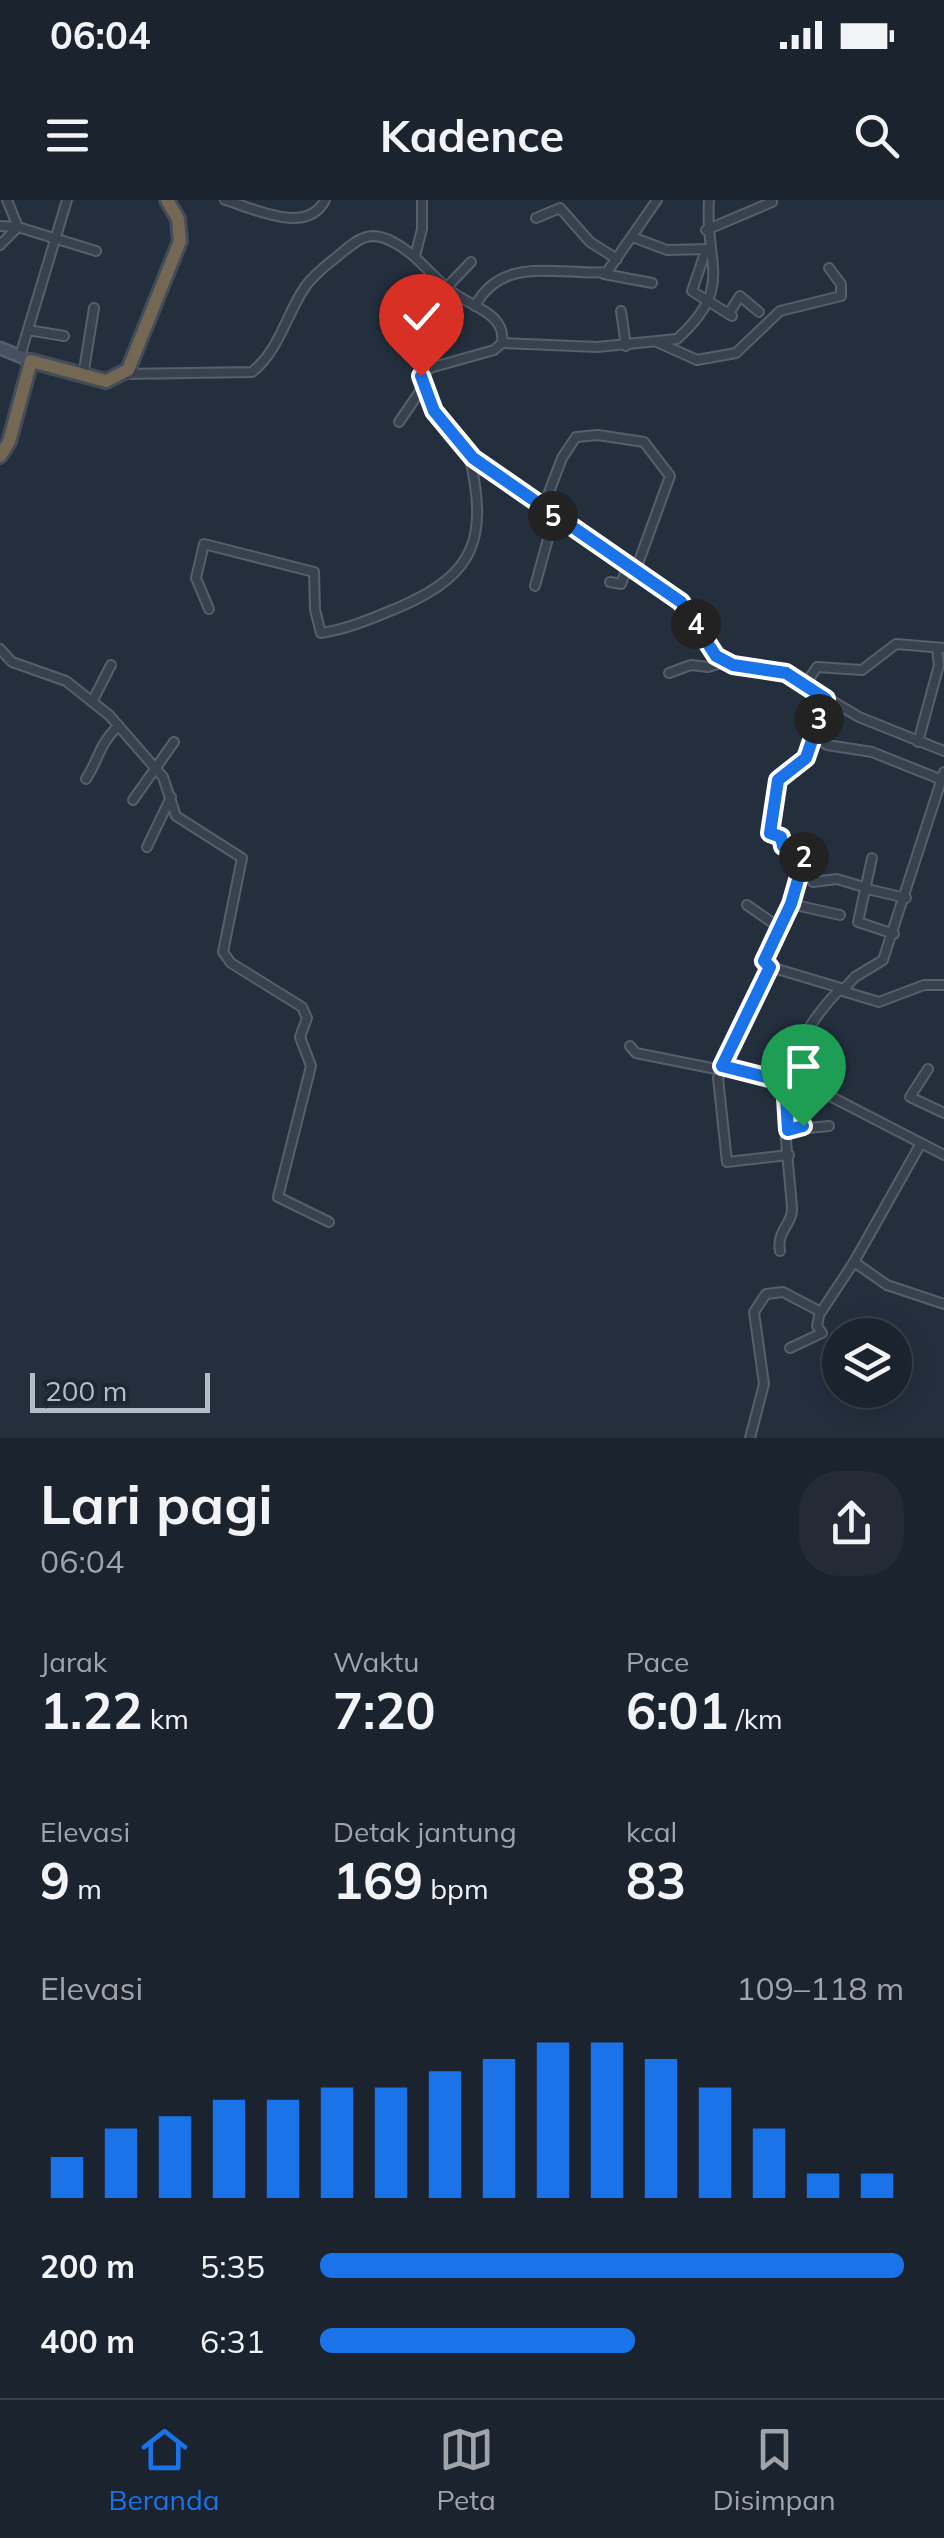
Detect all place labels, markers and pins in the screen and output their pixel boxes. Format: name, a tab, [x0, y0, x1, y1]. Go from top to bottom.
pin	[379, 274, 464, 377]
pin: 5	[528, 491, 578, 541]
pin: 4	[671, 599, 721, 649]
pin: 3	[794, 694, 844, 744]
pin: 2	[779, 832, 829, 882]
pin	[761, 1024, 846, 1127]

